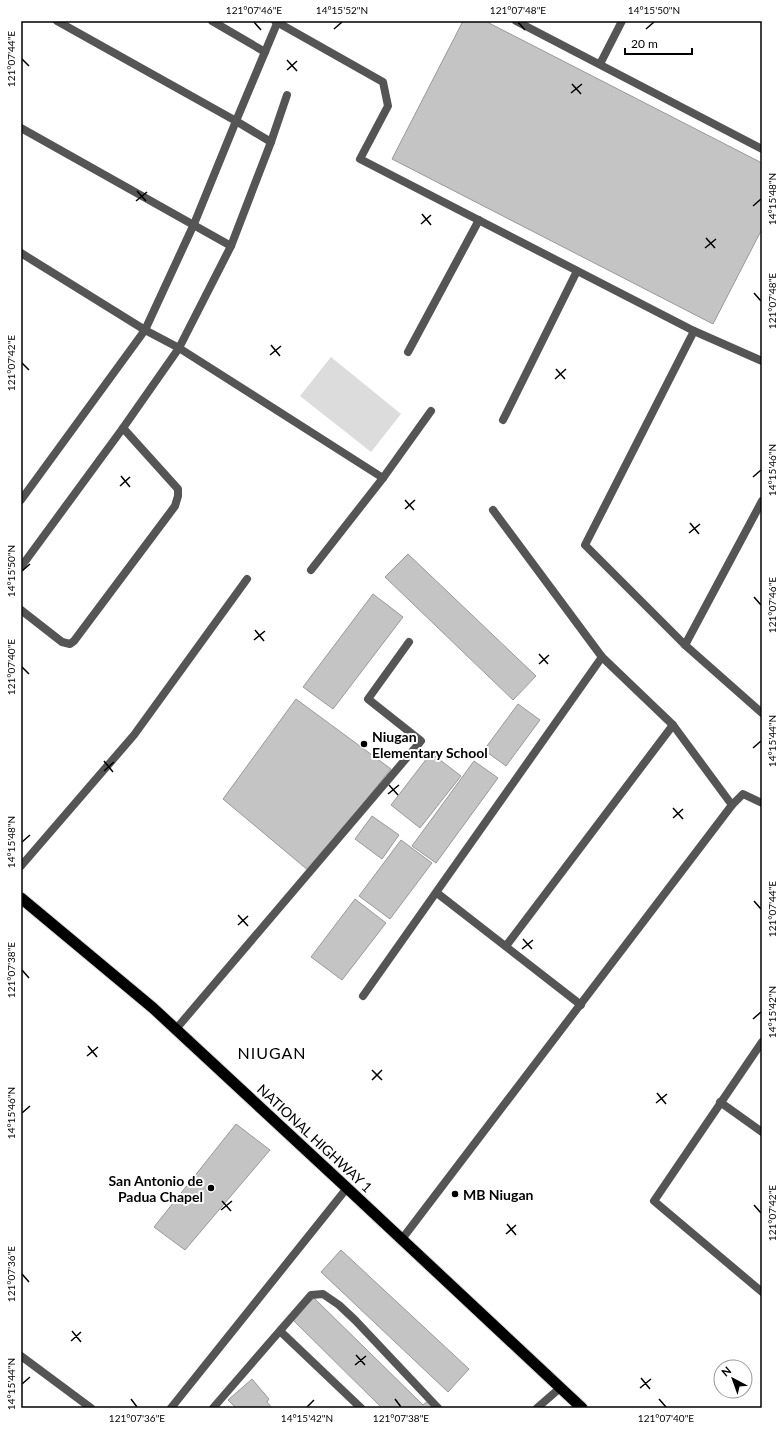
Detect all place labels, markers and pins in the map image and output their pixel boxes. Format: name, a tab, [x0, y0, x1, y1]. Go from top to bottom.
place label: Niugan Elementary School	[372, 728, 488, 761]
marker: Niugan Elementary School	[359, 739, 369, 749]
place label: San Antonio de Padua Chapel	[108, 1172, 204, 1205]
marker: San Antonio de Padua Chapel	[206, 1183, 216, 1193]
place label: MB Niugan	[463, 1186, 533, 1203]
marker: MB Niugan	[450, 1189, 460, 1199]

